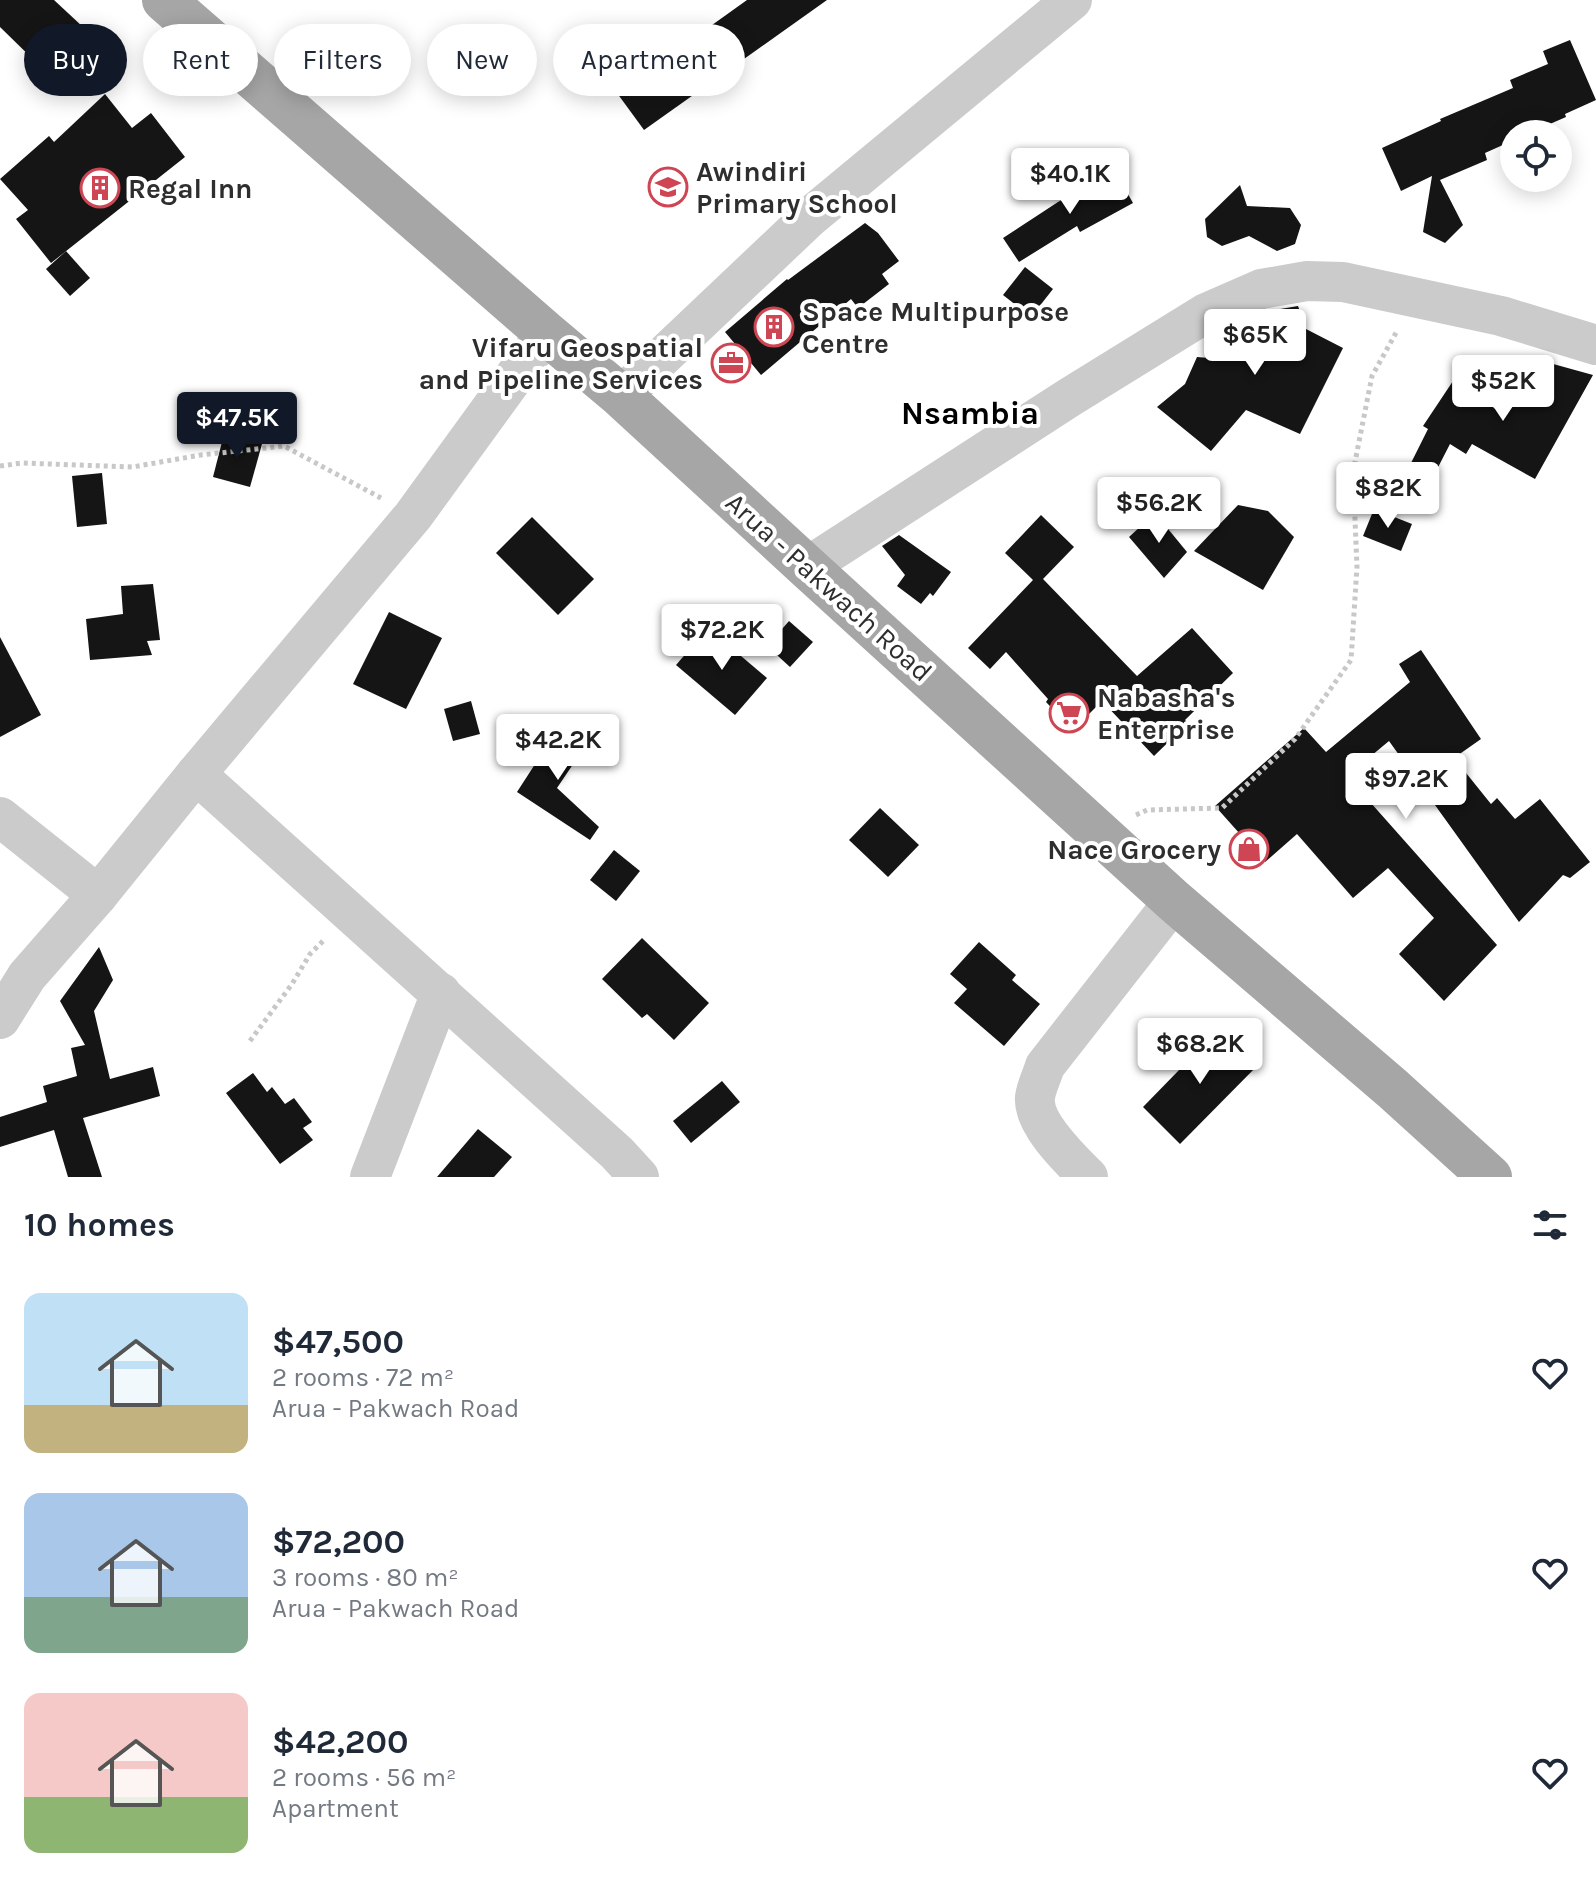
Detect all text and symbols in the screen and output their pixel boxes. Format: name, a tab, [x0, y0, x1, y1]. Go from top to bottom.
chip: Buy	[24, 24, 127, 96]
chip: Rent	[143, 24, 258, 96]
chip: Filters	[274, 24, 411, 96]
chip: New	[427, 24, 537, 96]
chip: Apartment	[553, 24, 745, 96]
map controls	[1500, 120, 1572, 192]
button: locate	[1500, 120, 1572, 192]
pin: $40.1K	[1005, 148, 1135, 216]
place label: Awindiri Primary School	[696, 155, 898, 220]
text: $40.1K	[1029, 158, 1111, 189]
school or university icon: Awindiri Primary School	[647, 166, 689, 208]
building icon: Regal Inn	[79, 167, 121, 209]
place label: Regal Inn	[128, 172, 253, 205]
place label: Space Multipurpose Centre	[802, 295, 1069, 360]
building icon: Space Multipurpose Centre	[753, 306, 795, 348]
pin: $65K	[1208, 309, 1302, 377]
text: $65K	[1222, 319, 1288, 350]
place label: Vifaru Geospatial and Pipeline Services	[419, 331, 703, 396]
office icon: Vifaru Geospatial and Pipeline Services	[710, 342, 752, 384]
pin: $52K	[1456, 355, 1550, 423]
text: $52K	[1470, 365, 1536, 396]
pin: $47.5K	[172, 392, 302, 460]
district label: Nsambia	[901, 395, 1039, 432]
text: $47.5K	[195, 402, 279, 433]
pin: $82K	[1341, 462, 1435, 530]
text: $82K	[1354, 472, 1422, 503]
pin: $56.2K	[1094, 477, 1224, 545]
street label: Arua - Pakwach Road	[719, 486, 939, 688]
text: $56.2K	[1115, 487, 1203, 518]
pin: $72.2K	[657, 604, 787, 672]
text: $72.2K	[680, 614, 764, 645]
place label: Nabasha's Enterprise	[1097, 681, 1235, 746]
supermarket icon: Nabasha's Enterprise	[1048, 692, 1090, 734]
pin: $42.2K	[493, 714, 623, 782]
text: $42.2K	[514, 724, 602, 755]
pin: $97.2K	[1341, 753, 1471, 821]
text: $97.2K	[1363, 763, 1449, 794]
shop icon: Nace Grocery	[1228, 828, 1270, 870]
place label: Nace Grocery	[1047, 833, 1221, 866]
pin: $68.2K	[1135, 1018, 1265, 1086]
text: $68.2K	[1156, 1028, 1244, 1059]
icon: filters	[1528, 1203, 1572, 1247]
text: 10 homes	[24, 1205, 175, 1245]
text: $47,500	[272, 1322, 404, 1362]
icon: home	[88, 1325, 184, 1421]
icon: heart	[1528, 1351, 1572, 1395]
text: 2 rooms · 72 m²	[272, 1362, 454, 1393]
text: Arua - Pakwach Road	[272, 1393, 519, 1424]
text: $72,200	[272, 1522, 405, 1562]
icon: home	[88, 1525, 184, 1621]
icon: heart	[1528, 1551, 1572, 1595]
text: 3 rooms · 80 m²	[272, 1562, 459, 1593]
text: Arua - Pakwach Road	[272, 1593, 519, 1624]
text: $42,200	[272, 1722, 408, 1762]
icon: home	[88, 1725, 184, 1821]
icon: heart	[1528, 1751, 1572, 1795]
text: 2 rooms · 56 m²	[272, 1762, 457, 1793]
text: Apartment	[272, 1793, 399, 1824]

